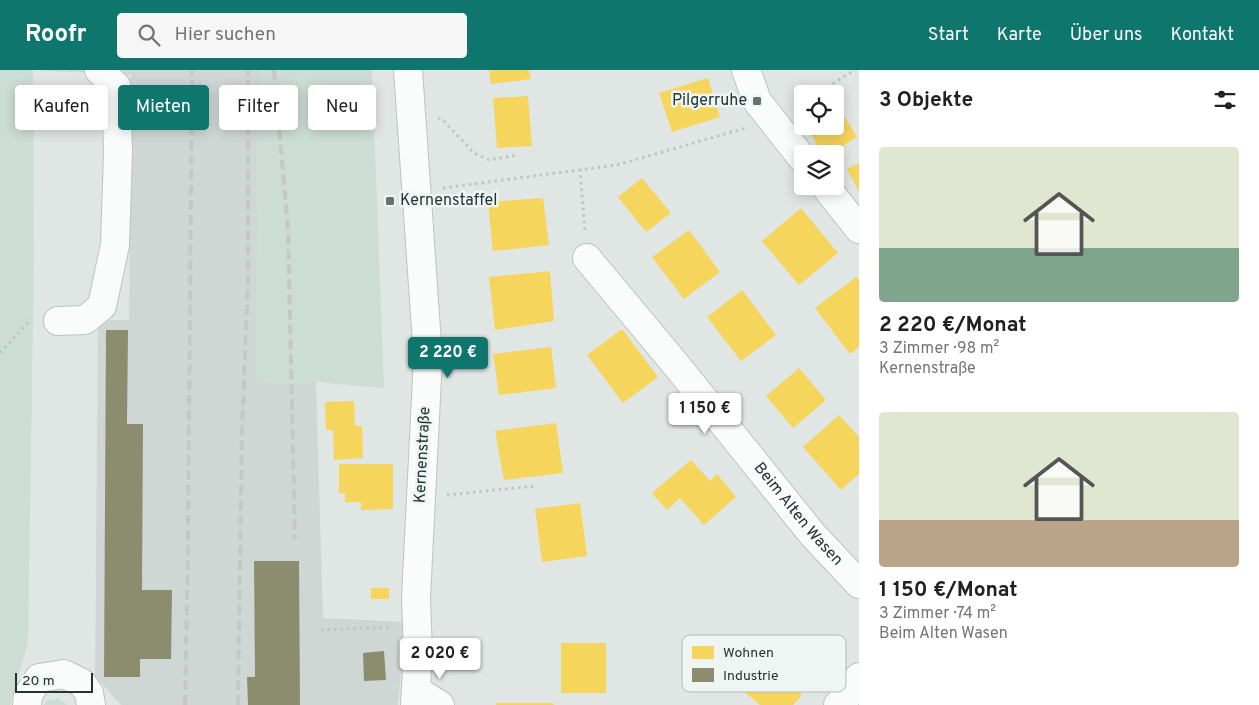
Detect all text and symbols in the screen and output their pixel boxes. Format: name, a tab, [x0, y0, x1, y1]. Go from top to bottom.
search box	[117, 13, 467, 58]
text: Roofr	[25, 20, 87, 50]
icon: search	[135, 21, 163, 49]
text: Hier suchen	[175, 23, 276, 47]
text: Start	[928, 24, 969, 47]
text: Karte	[997, 24, 1042, 47]
text: Über uns	[1070, 24, 1142, 47]
text: Kontakt	[1170, 24, 1234, 47]
chip: Kaufen	[15, 85, 108, 130]
chip: Mieten	[118, 85, 209, 130]
chip: Filter	[219, 85, 298, 130]
chip: Neu	[308, 85, 376, 130]
map controls	[794, 85, 844, 195]
button: locate	[794, 85, 844, 135]
icon: filters	[1211, 86, 1239, 114]
text: 3 Objekte	[879, 87, 973, 114]
place label: Pilgerruhe	[672, 91, 747, 111]
marker: Pilgerruhe	[751, 95, 763, 107]
button: layers	[794, 145, 844, 195]
icon: home	[1014, 179, 1104, 269]
place label: Kernenstaffel	[400, 191, 497, 211]
marker: Kernenstaffel	[384, 195, 396, 207]
text: 2 220 €/Monat	[879, 312, 1026, 339]
pin: 2 220 €	[402, 336, 494, 379]
text: 3 Zimmer · 98 m²	[879, 339, 999, 359]
text: 2 220 €	[419, 343, 477, 363]
text: Kernenstraße	[879, 359, 976, 379]
pin: 1 150 €	[659, 392, 751, 435]
text: 1 150 €	[679, 399, 731, 419]
street label: Kernenstraße	[410, 406, 436, 504]
icon: home	[1014, 444, 1104, 534]
street label: Beim Alten Wasen	[749, 459, 847, 570]
text: 1 150 €/Monat	[879, 577, 1017, 604]
text: 3 Zimmer · 74 m²	[879, 604, 996, 624]
text: Beim Alten Wasen	[879, 624, 1008, 644]
legend	[682, 635, 846, 692]
pin: 2 020 €	[394, 638, 486, 680]
text: 2 020 €	[411, 644, 469, 664]
text: Wohnen	[723, 645, 774, 662]
text: Industrie	[723, 668, 778, 685]
scale bar	[15, 670, 92, 693]
text: 20 m	[22, 673, 55, 690]

